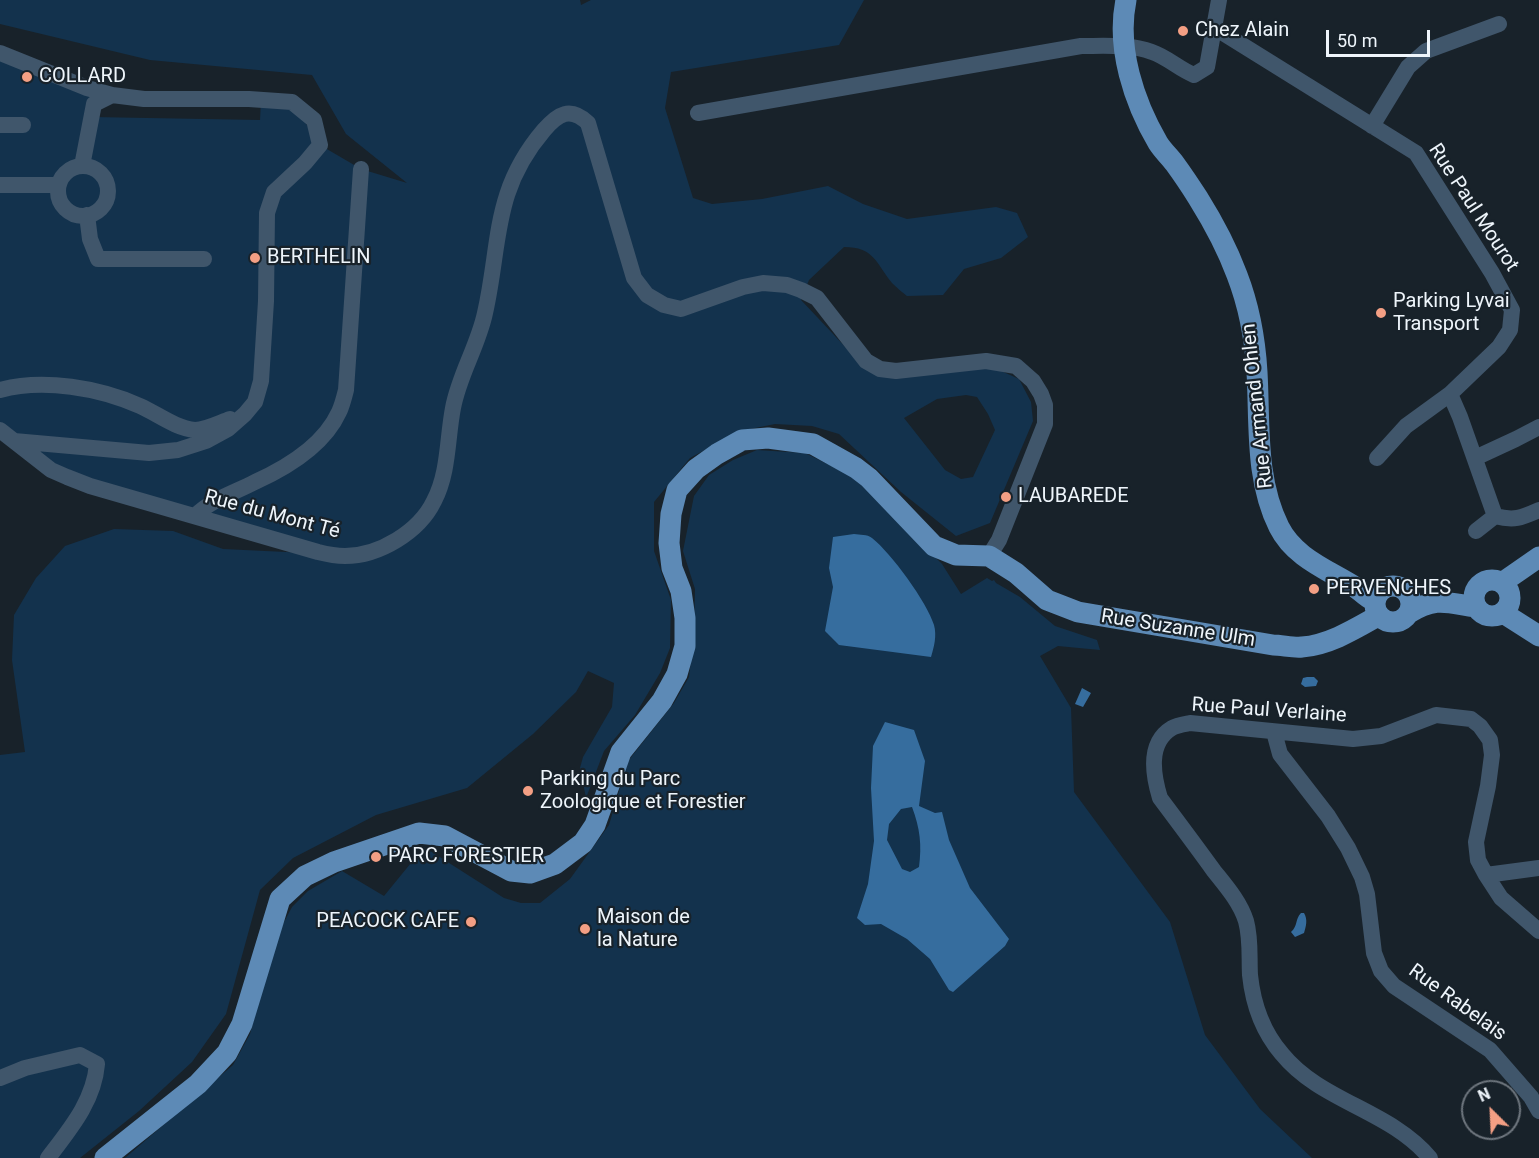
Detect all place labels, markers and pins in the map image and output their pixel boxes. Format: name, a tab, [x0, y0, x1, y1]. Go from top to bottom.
place label: Chez Alain	[1195, 19, 1289, 43]
marker: Chez Alain	[1176, 24, 1190, 38]
place label: COLLARD	[39, 65, 126, 89]
marker: COLLARD	[20, 70, 34, 84]
place label: BERTHELIN	[267, 246, 370, 270]
marker: BERTHELIN	[248, 251, 262, 265]
place label: Parking Lyvai Transport	[1393, 290, 1510, 337]
marker: Parking Lyvai Transport	[1374, 306, 1388, 320]
place label: LAUBAREDE	[1018, 485, 1128, 509]
marker: LAUBAREDE	[999, 490, 1013, 504]
place label: PERVENCHES	[1326, 577, 1451, 601]
marker: PERVENCHES	[1307, 582, 1321, 596]
place label: Parking du Parc Zoologique et Forestier	[540, 768, 746, 815]
marker: Parking du Parc Zoologique et Forestier	[521, 784, 535, 798]
place label: PARC FORESTIER	[388, 845, 544, 869]
marker: PARC FORESTIER	[369, 850, 383, 864]
place label: Maison de la Nature	[597, 906, 690, 953]
place label: PEACOCK CAFE	[316, 910, 459, 934]
marker: PEACOCK CAFE	[464, 915, 478, 929]
marker: Maison de la Nature	[578, 922, 592, 936]

